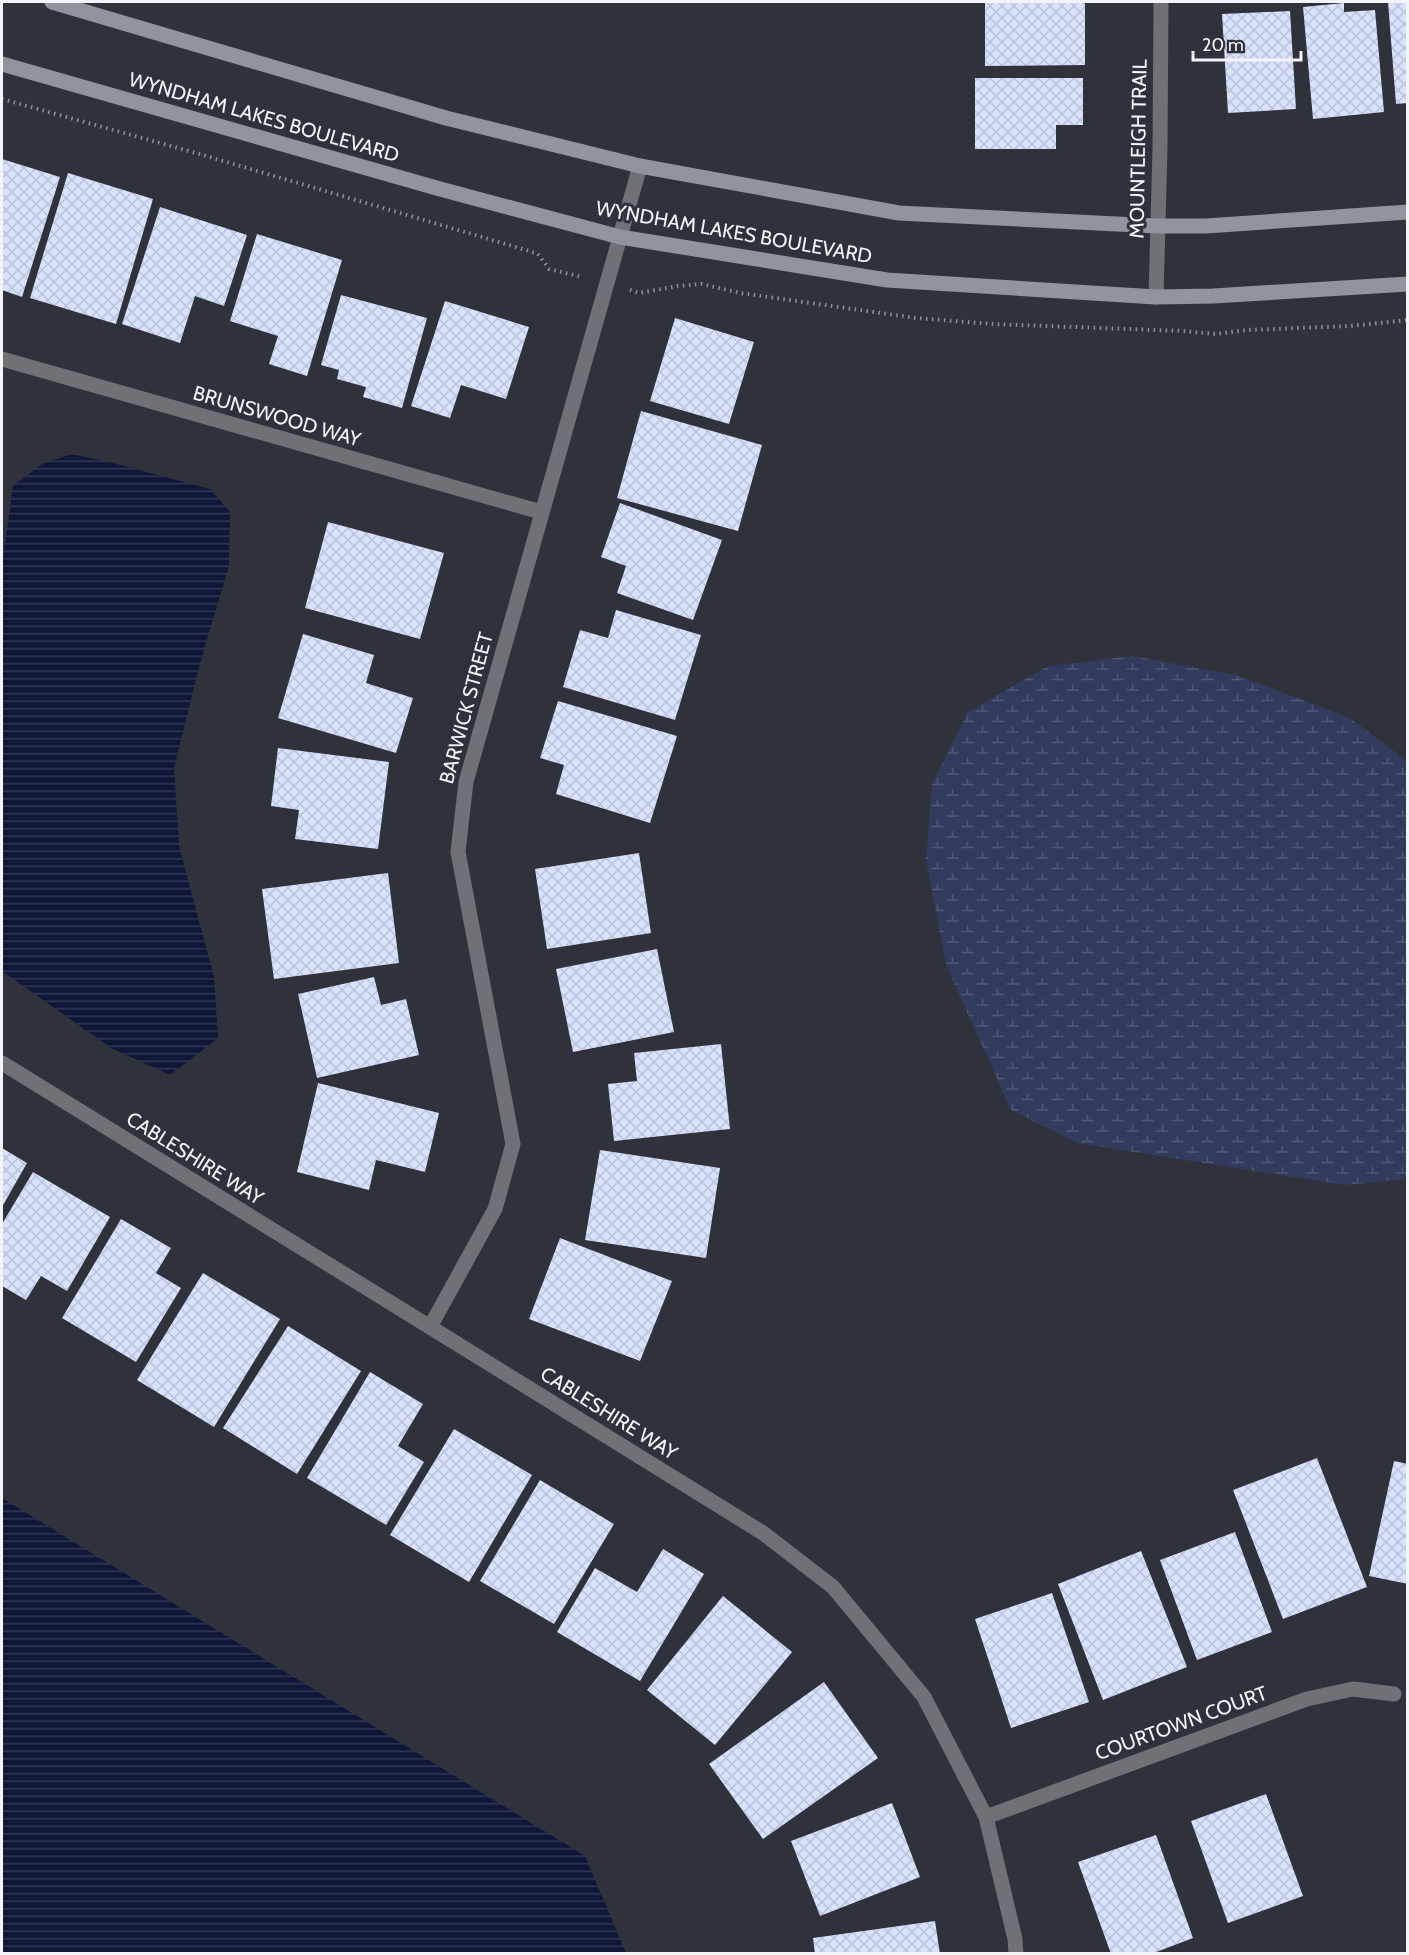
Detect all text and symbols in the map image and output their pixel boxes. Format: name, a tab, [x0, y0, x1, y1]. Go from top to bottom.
scale bar	[1193, 24, 1301, 62]
text: 20 m	[1202, 34, 1244, 56]
street label: MOUNTLEIGH TRAIL	[1124, 59, 1152, 239]
street label: WYNDHAM LAKES BOULEVARD	[126, 67, 402, 167]
street label: WYNDHAM LAKES BOULEVARD	[594, 196, 874, 268]
street label: BRUNSWOOD WAY	[190, 381, 364, 452]
street label: BARWICK STREET	[434, 629, 498, 786]
street label: CABLESHIRE WAY	[122, 1106, 268, 1210]
street label: CABLESHIRE WAY	[536, 1361, 682, 1465]
street label: COURTOWN COURT	[1092, 1681, 1270, 1765]

